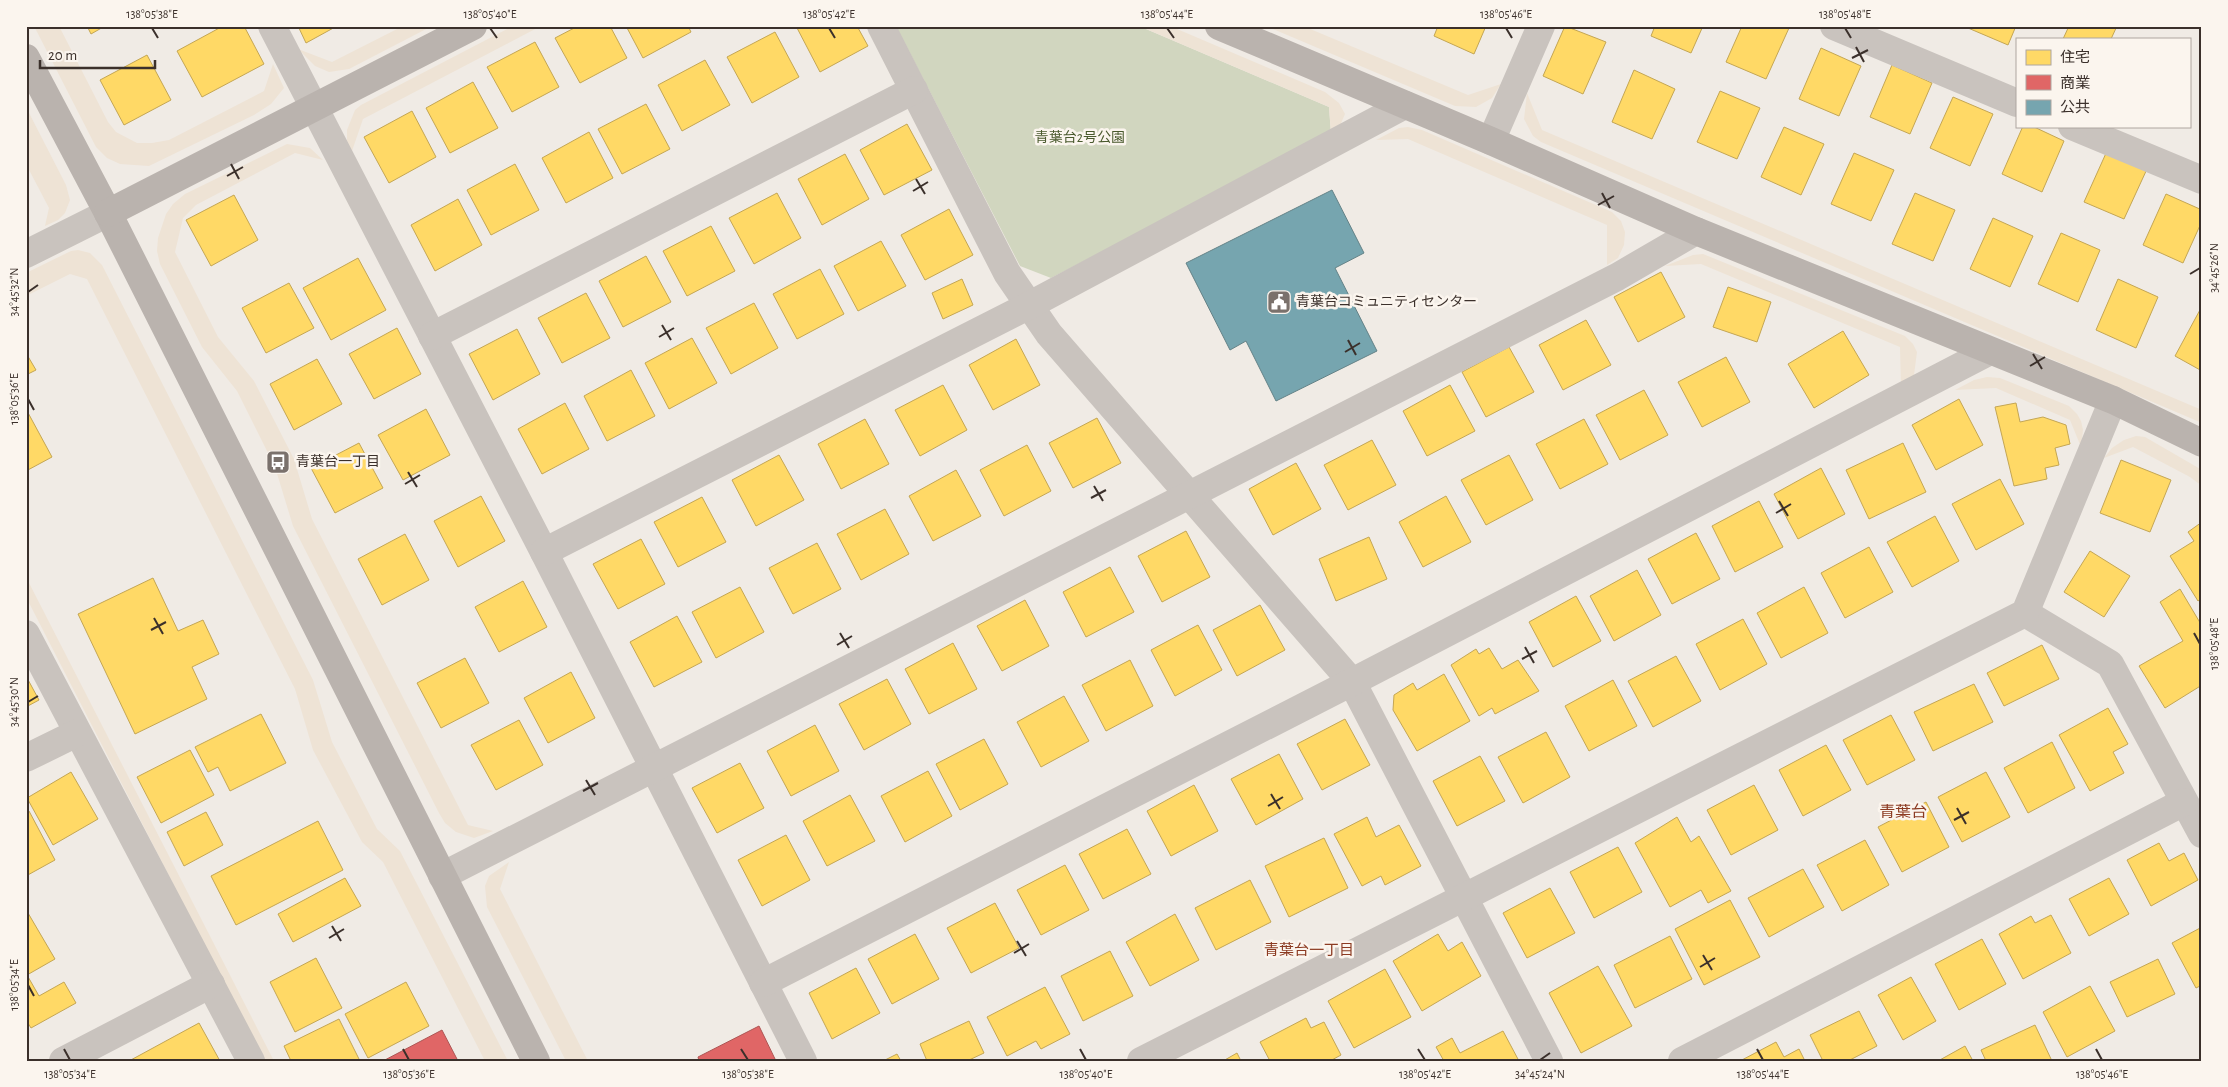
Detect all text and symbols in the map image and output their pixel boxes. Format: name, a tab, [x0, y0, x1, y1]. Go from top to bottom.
text: 138°05'38"E	[126, 8, 178, 20]
text: 138°05'40"E	[464, 8, 517, 20]
text: 138°05'42"E	[803, 8, 855, 20]
text: 138°05'44"E	[1141, 8, 1193, 20]
text: 138°05'46"E	[1480, 8, 1532, 20]
text: 138°05'48"E	[1819, 8, 1871, 20]
scale bar	[40, 38, 155, 70]
legend	[2016, 38, 2190, 128]
text: 20 m	[48, 48, 77, 63]
text: 住宅	[2060, 49, 2090, 65]
text: 商業	[2060, 75, 2090, 91]
text: 公共	[2060, 99, 2090, 115]
park label: 青葉台2号公園	[1035, 129, 1125, 145]
text: 34°45'26"N	[2208, 243, 2220, 293]
text: 34°45'32"N	[8, 268, 20, 316]
public building icon: 青葉台コミュニティセンター	[1266, 289, 1292, 315]
place label: 青葉台コミュニティセンター	[1296, 293, 1477, 309]
text: 138°05'36"E	[8, 373, 20, 425]
bus stop icon: 青葉台一丁目	[265, 449, 291, 475]
place label: 青葉台一丁目	[296, 453, 380, 469]
text: 138°05'48"E	[2208, 618, 2220, 670]
text: 34°45'30"N	[8, 677, 20, 727]
district label: 青葉台	[1879, 803, 1927, 820]
district label: 青葉台一丁目	[1264, 942, 1354, 958]
text: 138°05'34"E	[8, 959, 20, 1011]
text: 138°05'34"E	[44, 1068, 96, 1080]
text: 138°05'36"E	[383, 1068, 435, 1080]
text: 138°05'38"E	[722, 1068, 774, 1080]
text: 138°05'40"E	[1060, 1068, 1113, 1080]
text: 138°05'42"E	[1399, 1068, 1451, 1080]
text: 34°45'24"N	[1515, 1068, 1565, 1080]
text: 138°05'44"E	[1737, 1068, 1789, 1080]
text: 138°05'46"E	[2076, 1068, 2128, 1080]

